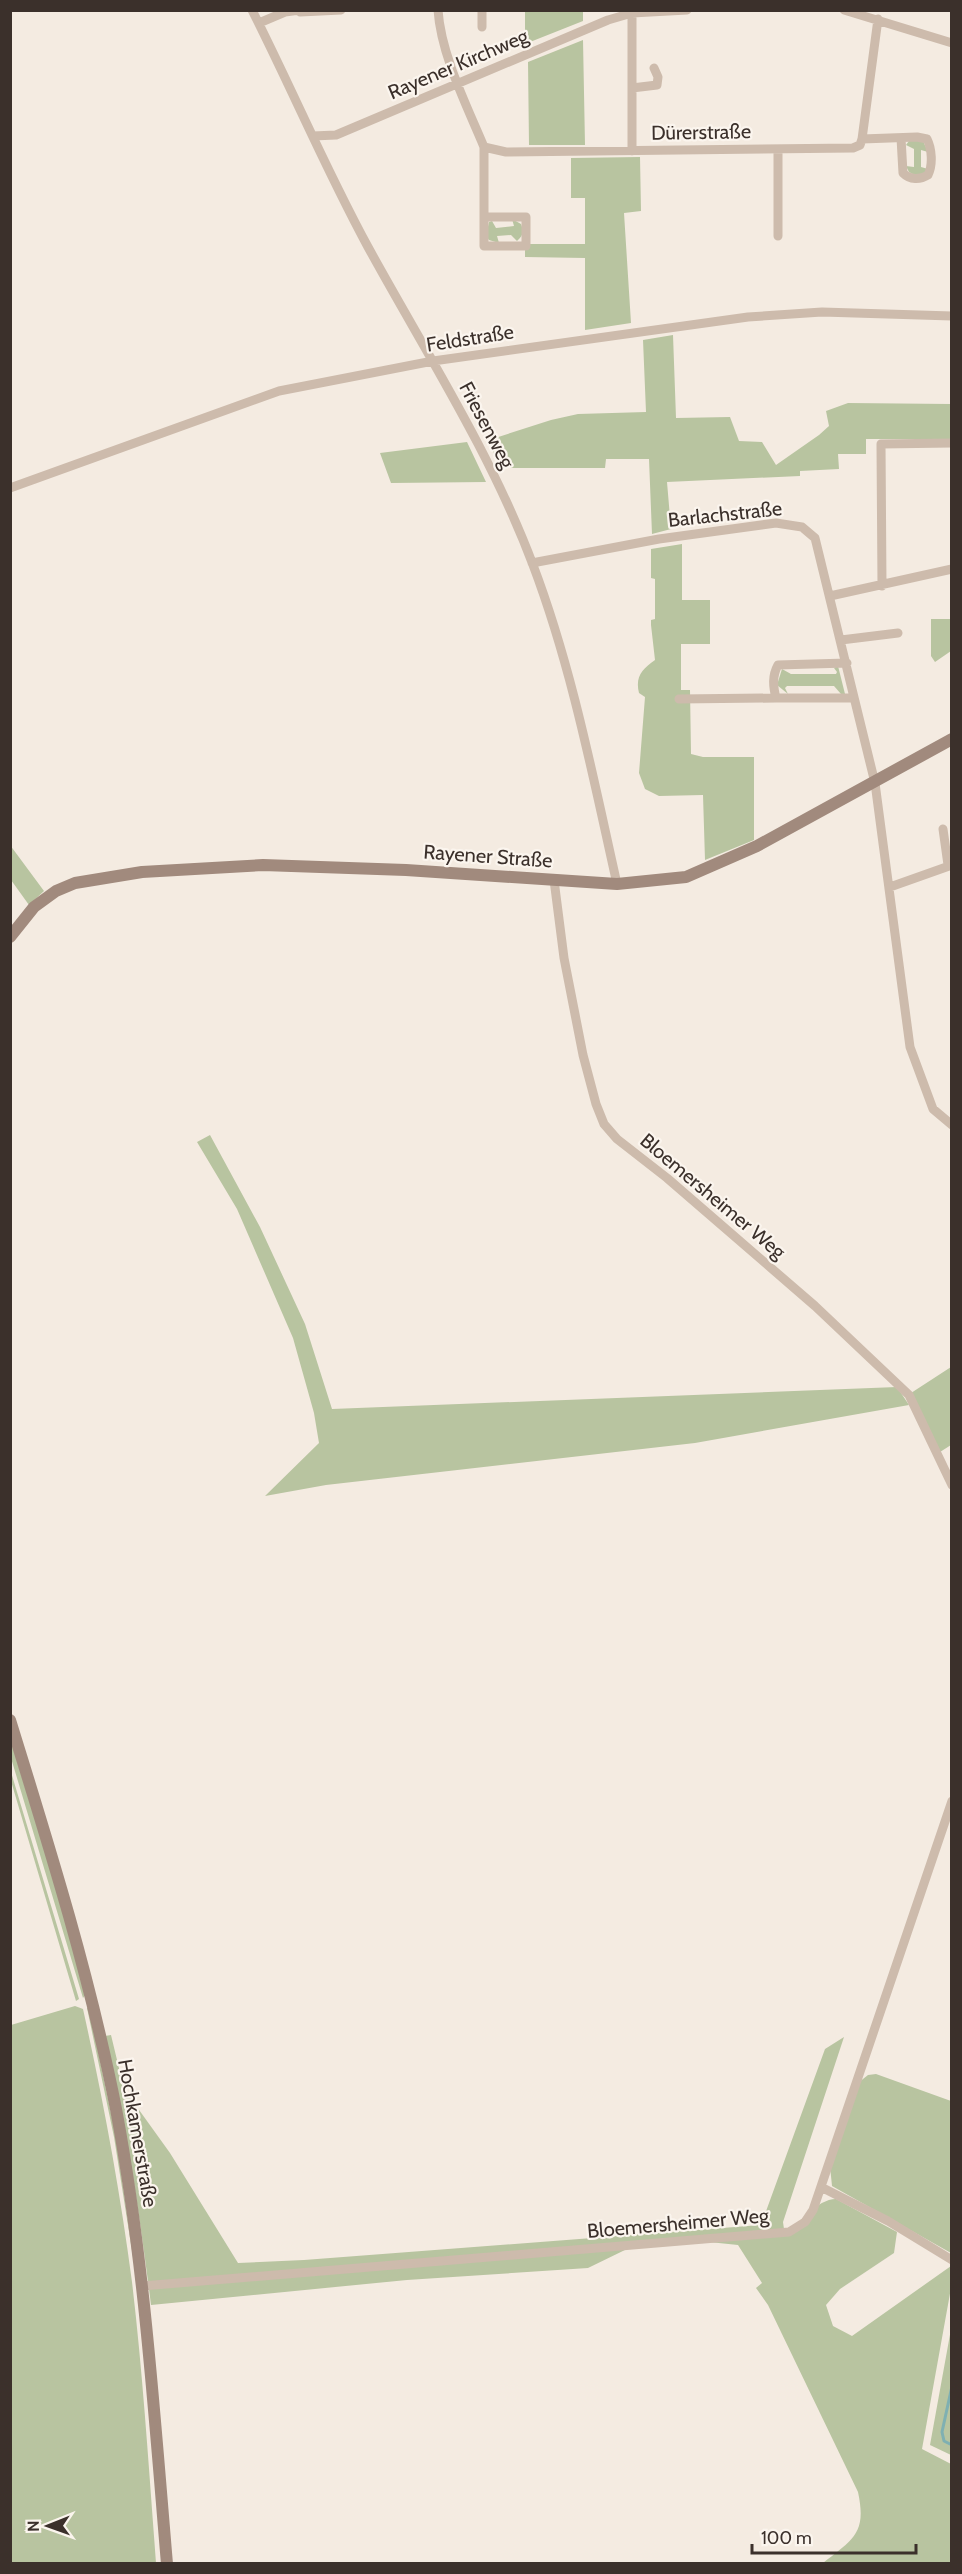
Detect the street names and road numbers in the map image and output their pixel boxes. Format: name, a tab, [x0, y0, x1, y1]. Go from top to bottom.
street label: Rayener Kirchweg	[384, 23, 533, 104]
street label: Dürerstraße	[651, 119, 751, 145]
street label: Feldstraße	[425, 319, 515, 357]
street label: Friesenweg	[454, 378, 520, 473]
street label: Barlachstraße	[667, 496, 783, 532]
street label: Rayener Straße	[423, 840, 553, 872]
street label: Bloemersheimer Weg	[635, 1128, 791, 1264]
street label: Hochkamerstraße	[113, 2057, 163, 2209]
street label: Bloemersheimer Weg	[586, 2203, 771, 2243]

